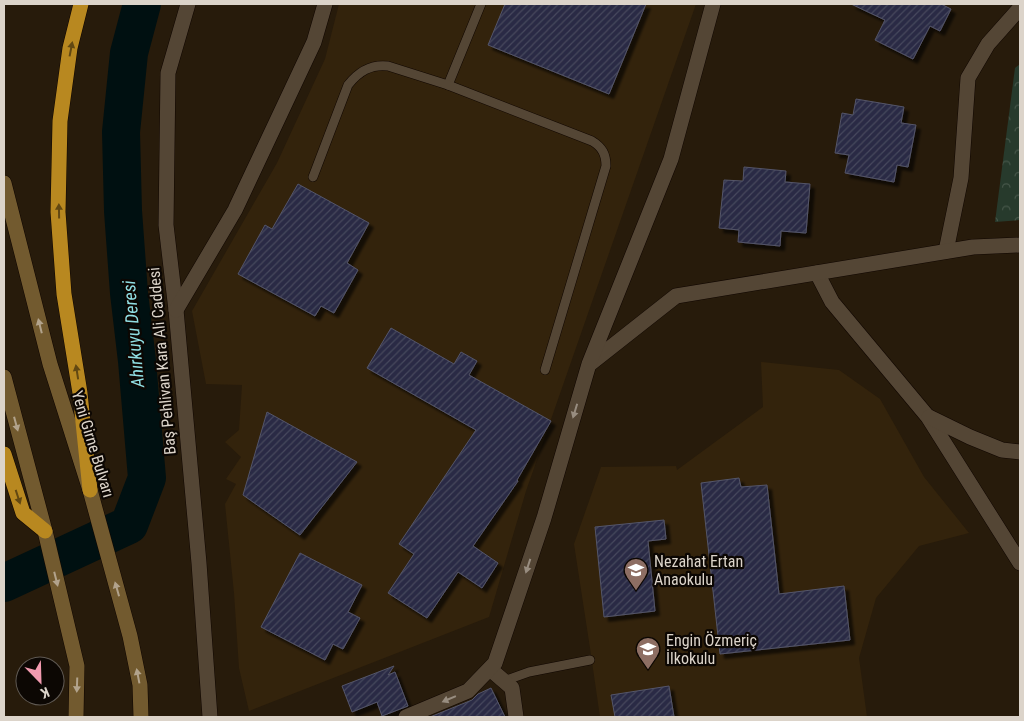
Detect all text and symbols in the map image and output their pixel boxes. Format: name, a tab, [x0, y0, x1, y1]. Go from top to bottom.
one-way arrow	[67, 40, 75, 56]
one-way arrow	[55, 202, 63, 218]
street label: Baş Pehlivan Kara Ali Caddesi	[144, 266, 180, 456]
water label: Ahırkuyu Deresi	[118, 279, 148, 389]
one-way arrow	[36, 319, 44, 334]
one-way arrow	[72, 364, 80, 380]
street label: Yeni Girne Bulvarı	[68, 388, 118, 500]
one-way arrow	[571, 403, 579, 418]
one-way arrow	[12, 417, 20, 432]
one-way arrow	[14, 490, 22, 505]
place label: Nezahat Ertan Anaokulu	[654, 552, 743, 589]
school or university icon: Nezahat Ertan Anaokulu	[623, 557, 649, 591]
one-way arrow	[523, 559, 531, 574]
one-way arrow	[52, 571, 60, 586]
one-way arrow	[113, 582, 121, 597]
place label: Engin Özmeriç İlkokulu	[666, 631, 757, 668]
school or university icon: Engin Özmeriç İlkokulu	[635, 636, 661, 670]
north arrow	[15, 656, 65, 706]
one-way arrow	[134, 669, 142, 684]
one-way arrow	[73, 677, 81, 693]
text: K	[38, 684, 52, 702]
one-way arrow	[442, 696, 456, 704]

